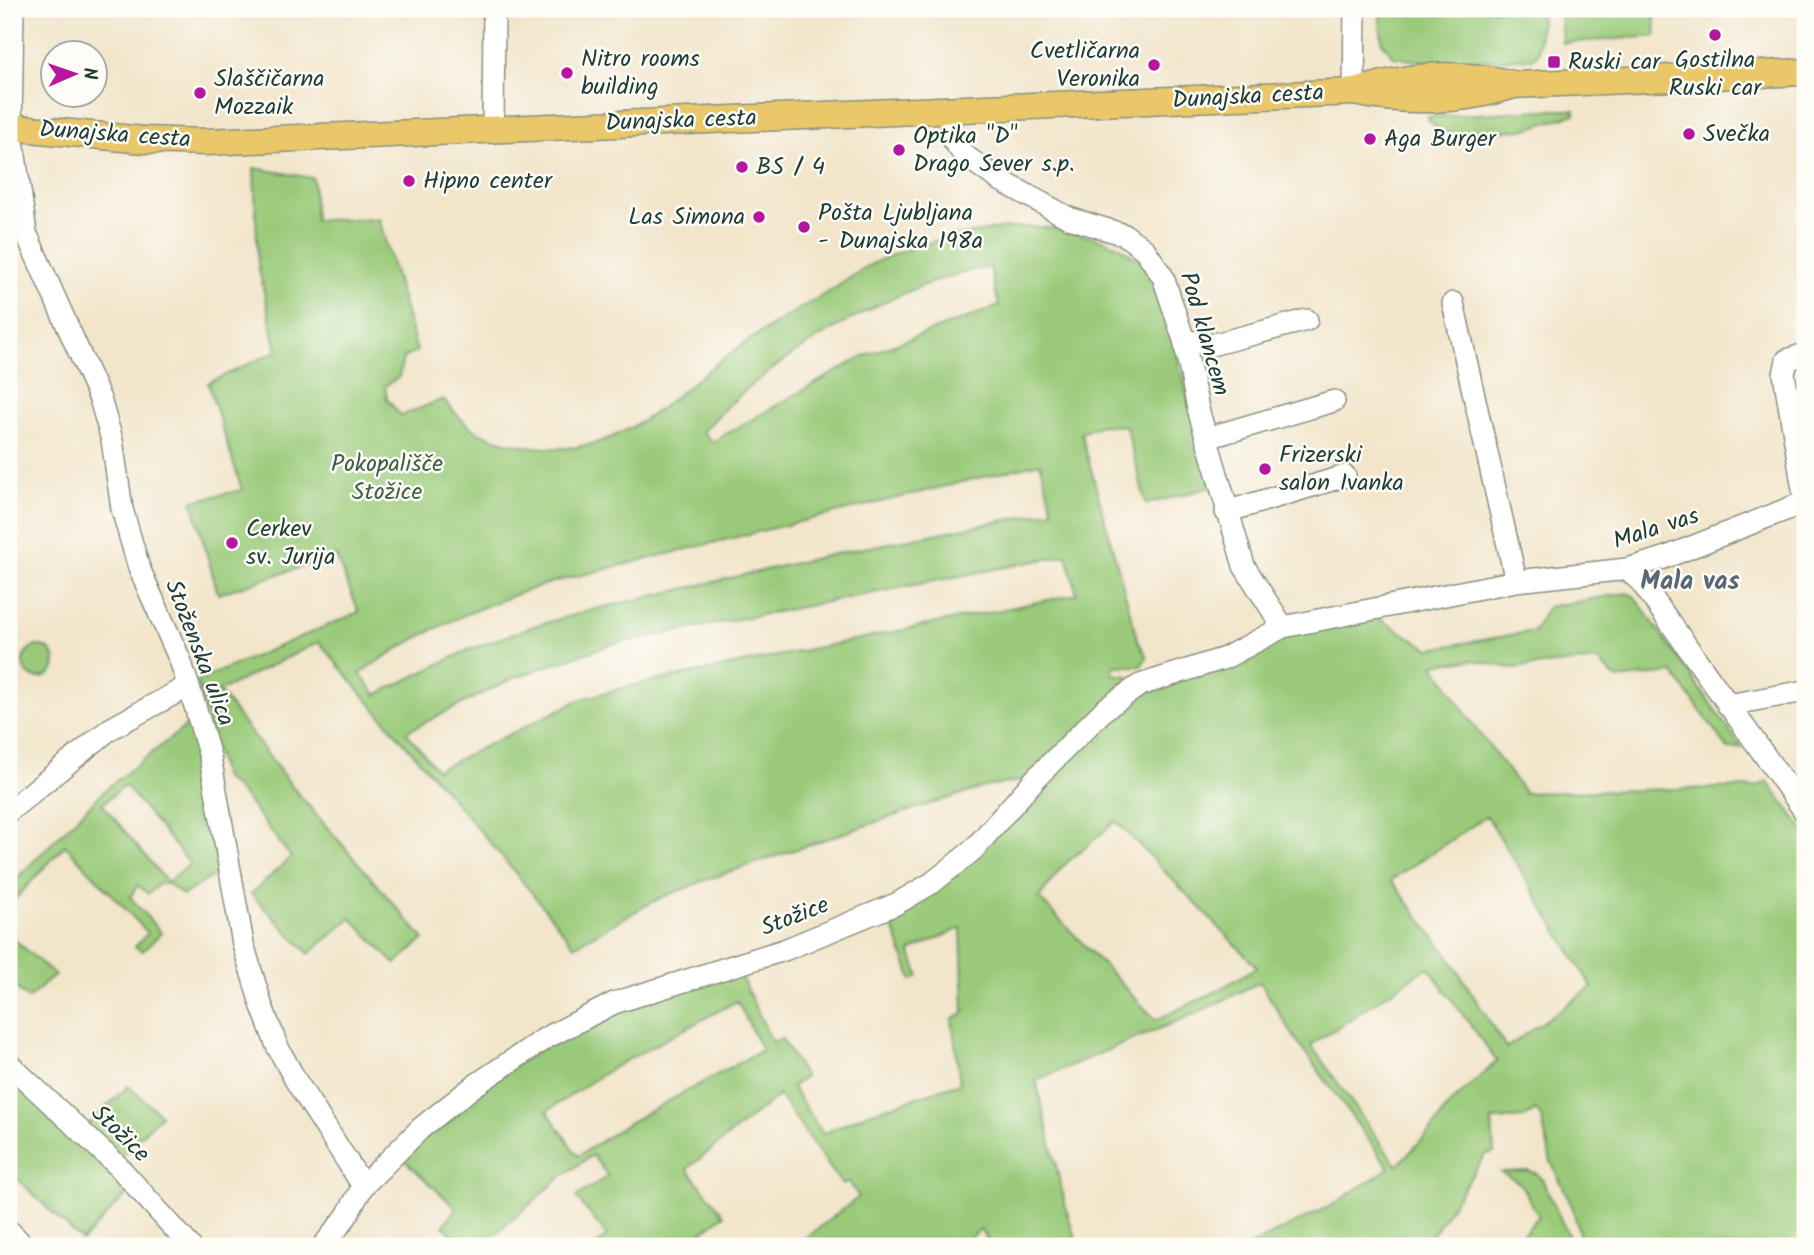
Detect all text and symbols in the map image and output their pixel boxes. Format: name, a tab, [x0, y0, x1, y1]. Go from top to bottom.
marker: Gostilna Ruski car	[1707, 27, 1723, 43]
place label: Cvetličarna Veronika	[1030, 32, 1140, 99]
north arrow	[38, 38, 108, 108]
place label: Nitro rooms building	[581, 40, 700, 107]
place label: Gostilna Ruski car	[1669, 41, 1763, 108]
place label: Ruski car	[1568, 43, 1662, 82]
marker: Ruski car	[1546, 54, 1562, 70]
marker: Cvetličarna Veronika	[1146, 57, 1162, 73]
place label: Slaščičarna Mozzaik	[214, 60, 325, 127]
marker: Nitro rooms building	[559, 65, 575, 81]
text: N	[74, 67, 104, 80]
street label: Dunajska cesta	[1171, 74, 1325, 120]
marker: Slaščičarna Mozzaik	[192, 85, 208, 101]
street label: Dunajska cesta	[604, 99, 758, 143]
street label: Dunajska cesta	[38, 110, 192, 160]
place label: Svečka	[1703, 115, 1770, 154]
place label: Optika "D" Drago Sever s.p.	[913, 117, 1075, 184]
place label: Aga Burger	[1384, 120, 1498, 159]
marker: Svečka	[1681, 126, 1697, 142]
marker: Aga Burger	[1362, 131, 1378, 147]
marker: Optika "D" Drago Sever s.p.	[891, 142, 907, 158]
place label: BS / 4	[756, 148, 825, 187]
marker: BS / 4	[734, 159, 750, 175]
place label: Hipno center	[423, 162, 554, 201]
marker: Hipno center	[401, 173, 417, 189]
place label: Pošta Ljubljana - Dunajska 198a	[818, 194, 983, 261]
place label: Las Simona	[628, 198, 745, 237]
marker: Las Simona	[751, 209, 767, 225]
marker: Pošta Ljubljana - Dunajska 198a	[796, 219, 812, 235]
street label: Pod klancem	[1168, 267, 1240, 401]
place label: Frizerski salon Ivanka	[1279, 436, 1404, 503]
park label: Pokopališče Stožice	[331, 445, 443, 512]
marker: Frizerski salon Ivanka	[1257, 461, 1273, 477]
street label: Mala vas	[1608, 497, 1704, 561]
place label: Cerkev sv. Jurija	[246, 510, 335, 577]
marker: Cerkev sv. Jurija	[224, 535, 240, 551]
district label: Mala vas	[1640, 561, 1740, 603]
street label: Stoženska ulica	[153, 574, 245, 732]
street label: Stožice	[755, 886, 835, 948]
street label: Stožice	[81, 1095, 159, 1173]

